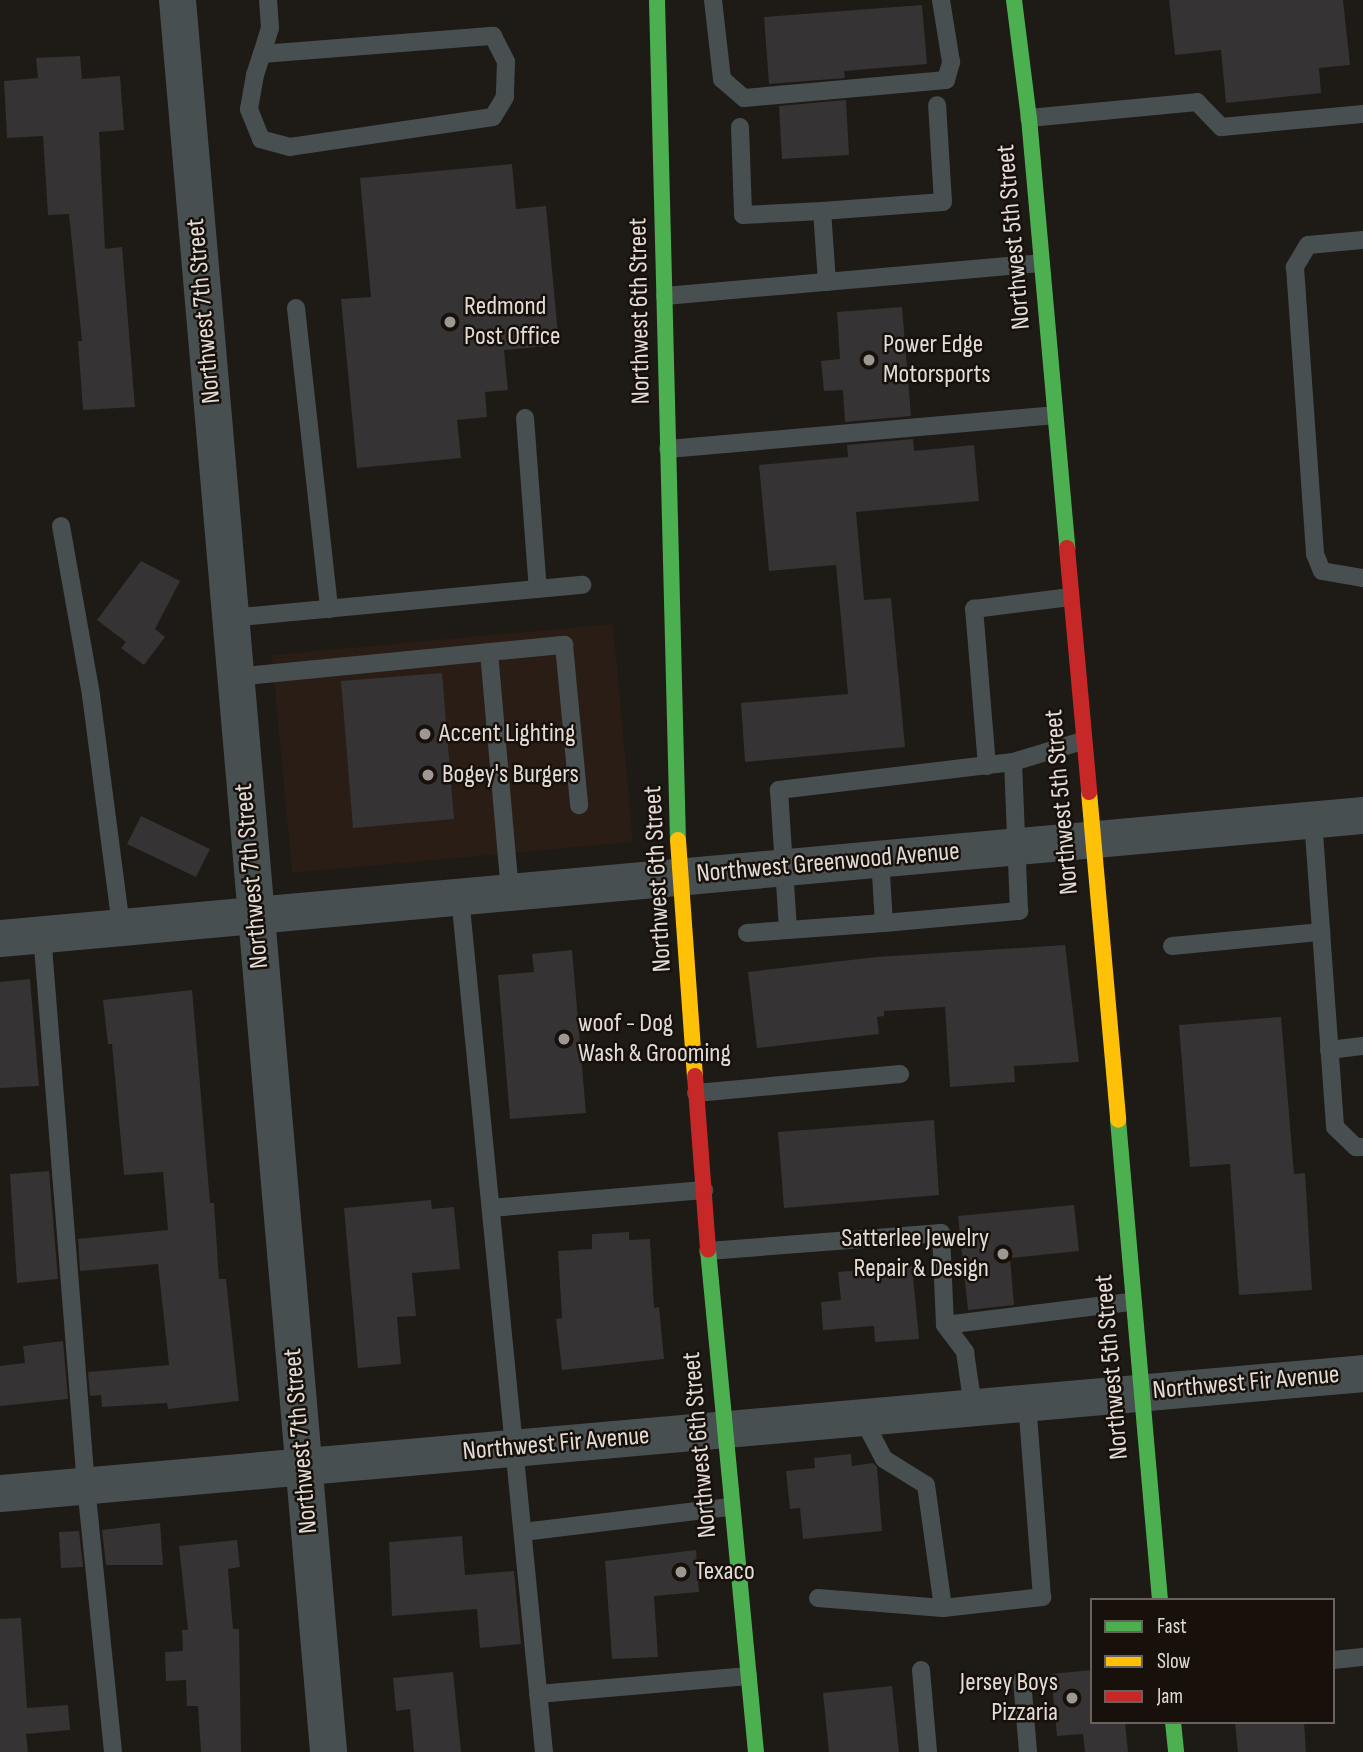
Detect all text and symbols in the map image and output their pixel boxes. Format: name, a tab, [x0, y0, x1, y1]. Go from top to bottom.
street label: Northwest 5th Street	[990, 143, 1038, 331]
street label: Northwest 7th Street	[180, 217, 228, 405]
street label: Northwest 6th Street	[623, 217, 657, 405]
place label: Redmond Post Office	[464, 291, 560, 352]
marker: Redmond Post Office	[442, 314, 458, 330]
place label: Power Edge Motorsports	[883, 329, 991, 390]
marker: Power Edge Motorsports	[861, 352, 877, 368]
street label: Northwest 5th Street	[1038, 708, 1086, 896]
place label: Accent Lighting	[439, 718, 575, 750]
marker: Accent Lighting	[417, 726, 433, 742]
place label: Bogey's Burgers	[442, 759, 579, 791]
marker: Bogey's Burgers	[420, 767, 436, 783]
street label: Northwest 7th Street	[228, 782, 276, 970]
street label: Northwest 6th Street	[638, 785, 678, 973]
street label: Northwest Greenwood Avenue	[695, 836, 961, 890]
place label: woof - Dog Wash & Grooming	[578, 1008, 731, 1070]
marker: woof - Dog Wash & Grooming	[556, 1031, 572, 1047]
place label: Satterlee Jewelry Repair & Design	[841, 1223, 989, 1284]
marker: Satterlee Jewelry Repair & Design	[995, 1246, 1011, 1262]
street label: Northwest 5th Street	[1088, 1273, 1136, 1461]
street label: Northwest 7th Street	[277, 1347, 325, 1535]
street label: Northwest 6th Street	[676, 1351, 724, 1539]
street label: Northwest Fir Avenue	[1151, 1359, 1341, 1407]
street label: Northwest Fir Avenue	[461, 1420, 651, 1468]
place label: Texaco	[695, 1556, 755, 1588]
marker: Texaco	[673, 1564, 689, 1580]
legend	[1090, 1598, 1335, 1724]
text: Fast	[1157, 1614, 1187, 1639]
text: Slow	[1157, 1649, 1190, 1674]
place label: Jersey Boys Pizzaria	[960, 1667, 1058, 1728]
text: Jam	[1157, 1684, 1183, 1709]
marker: Jersey Boys Pizzaria	[1064, 1690, 1080, 1706]

